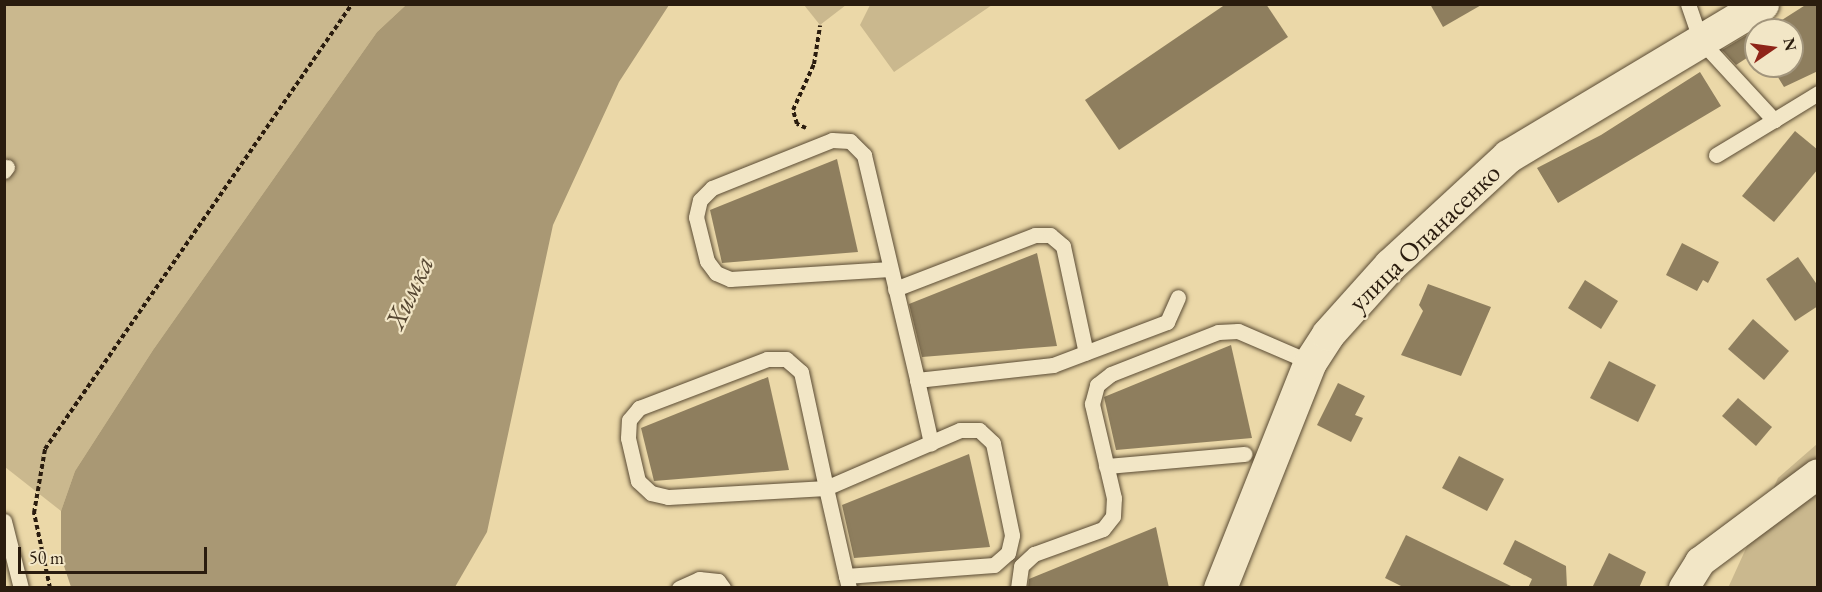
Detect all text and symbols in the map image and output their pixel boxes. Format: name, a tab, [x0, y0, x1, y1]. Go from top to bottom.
north arrow	[1744, 18, 1804, 78]
text: N	[1778, 36, 1802, 53]
street label: улица Опанасенко	[1341, 156, 1507, 318]
water label: Химка	[378, 250, 440, 334]
scale bar	[21, 535, 210, 573]
text: 50 m	[29, 546, 64, 569]

